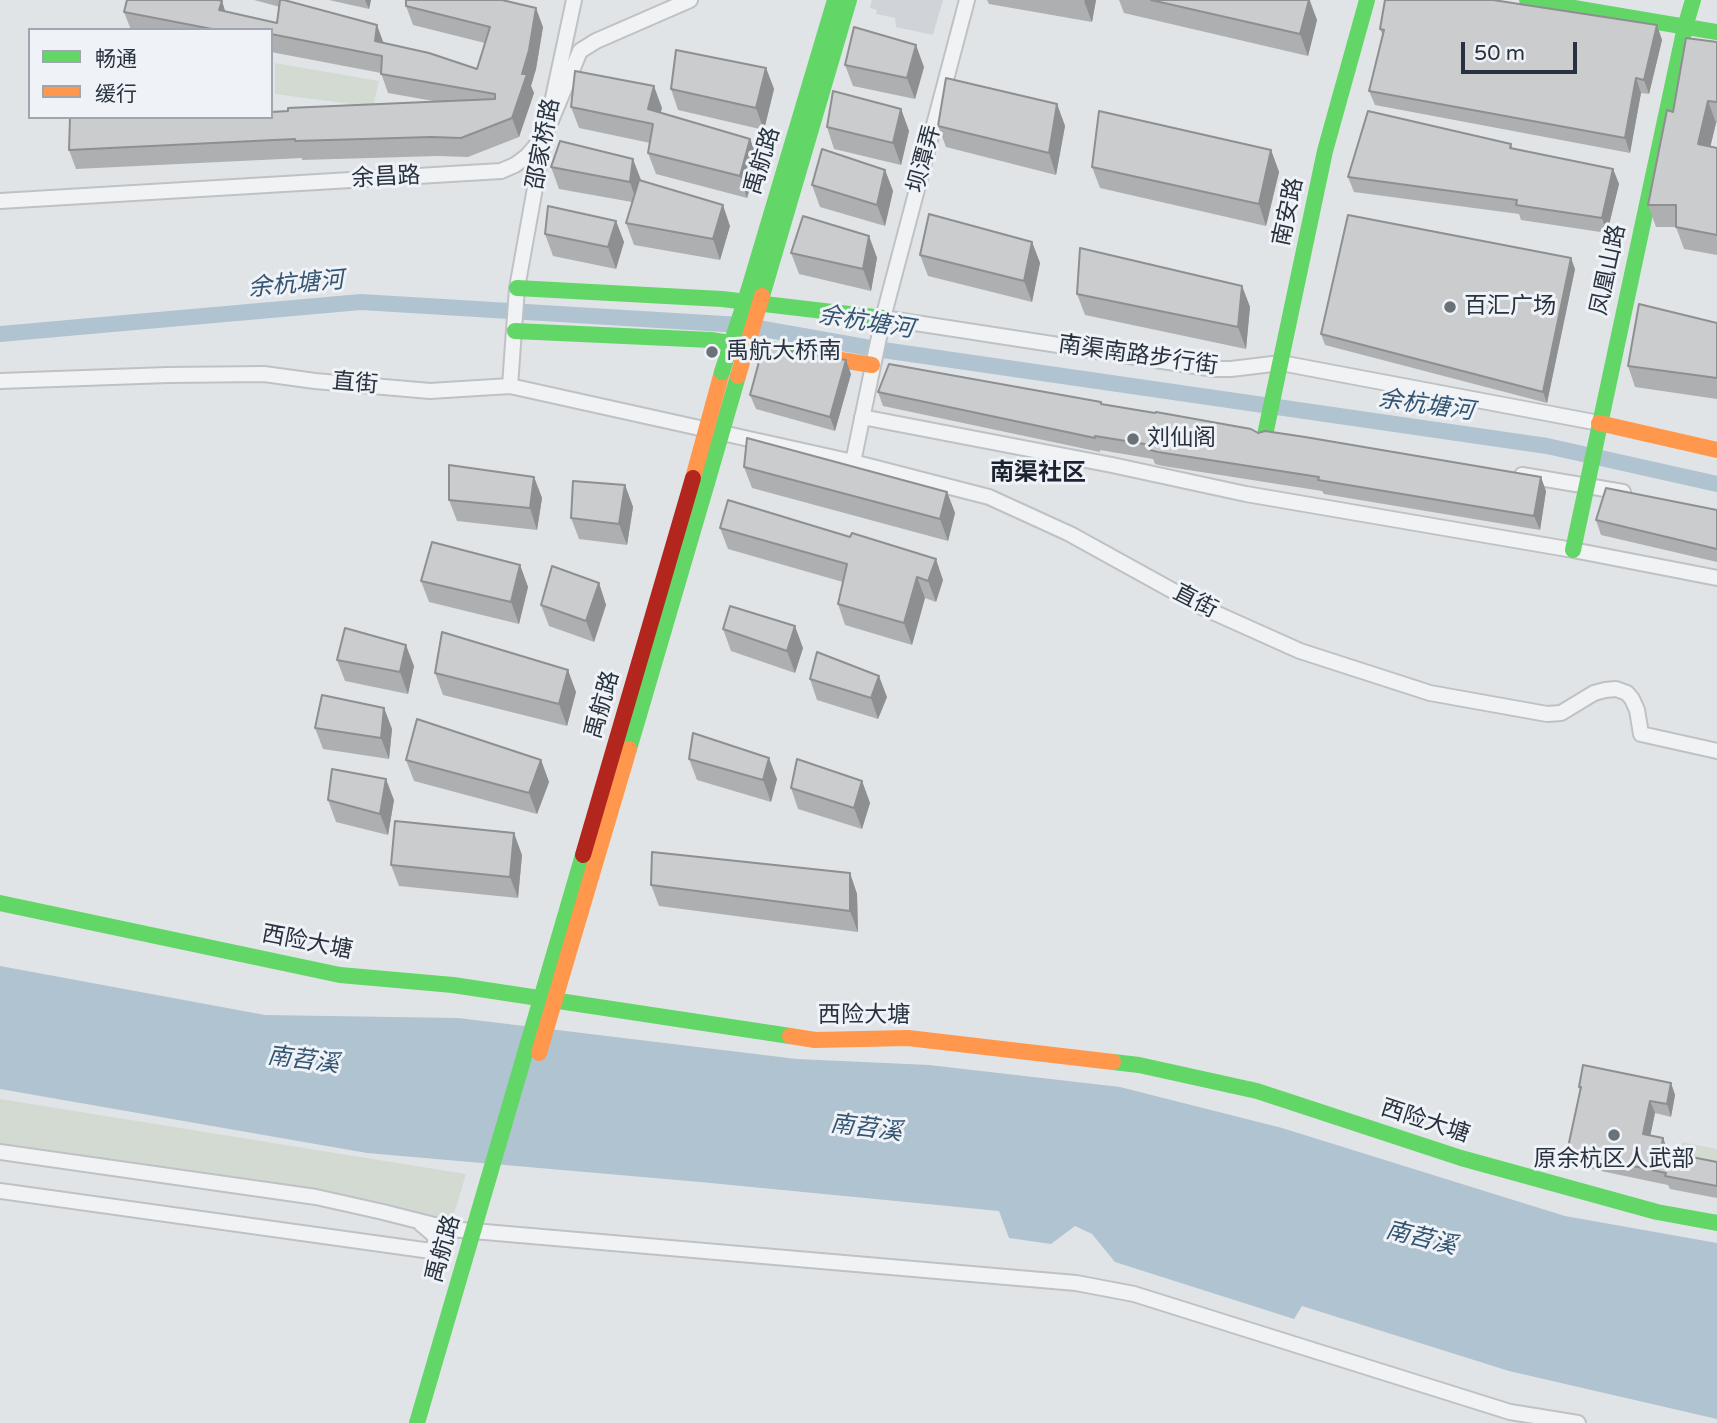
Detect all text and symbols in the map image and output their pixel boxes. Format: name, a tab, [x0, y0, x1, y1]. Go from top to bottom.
legend	[28, 28, 273, 119]
scale bar	[1465, 28, 1580, 72]
text: 50 m	[1474, 41, 1525, 66]
text: 畅通	[95, 47, 137, 72]
text: 缓行	[95, 82, 137, 107]
street label: 邵家桥路	[522, 96, 566, 192]
street label: 坝潭弄	[903, 122, 947, 196]
street label: 禹航路	[740, 124, 786, 198]
street label: 余昌路	[351, 162, 421, 194]
street label: 南安路	[1268, 175, 1310, 249]
street label: 凤凰山路	[1586, 222, 1632, 318]
water label: 余杭塘河	[247, 266, 345, 304]
place label: 百汇广场	[1464, 293, 1556, 321]
marker: 百汇广场	[1442, 299, 1458, 315]
water label: 余杭塘河	[816, 301, 916, 345]
street label: 南渠南路步行街	[1056, 331, 1220, 381]
place label: 禹航大桥南	[726, 338, 841, 366]
marker: 禹航大桥南	[704, 344, 720, 360]
street label: 直街	[331, 368, 379, 400]
water label: 余杭塘河	[1376, 385, 1476, 427]
place label: 刘仙阁	[1147, 425, 1216, 453]
marker: 刘仙阁	[1125, 431, 1141, 447]
district label: 南渠社区	[990, 460, 1086, 488]
street label: 直街	[1168, 579, 1222, 625]
street label: 禹航路	[580, 668, 626, 742]
street label: 西险大塘	[259, 921, 355, 965]
street label: 西险大塘	[818, 1002, 910, 1030]
water label: 南苕溪	[266, 1042, 340, 1080]
street label: 西险大塘	[1377, 1095, 1473, 1149]
water label: 南苕溪	[829, 1110, 903, 1148]
marker: 原余杭区人武部	[1606, 1127, 1622, 1143]
place label: 原余杭区人武部	[1534, 1146, 1694, 1174]
street label: 禹航路	[421, 1212, 467, 1286]
water label: 南苕溪	[1383, 1216, 1459, 1262]

